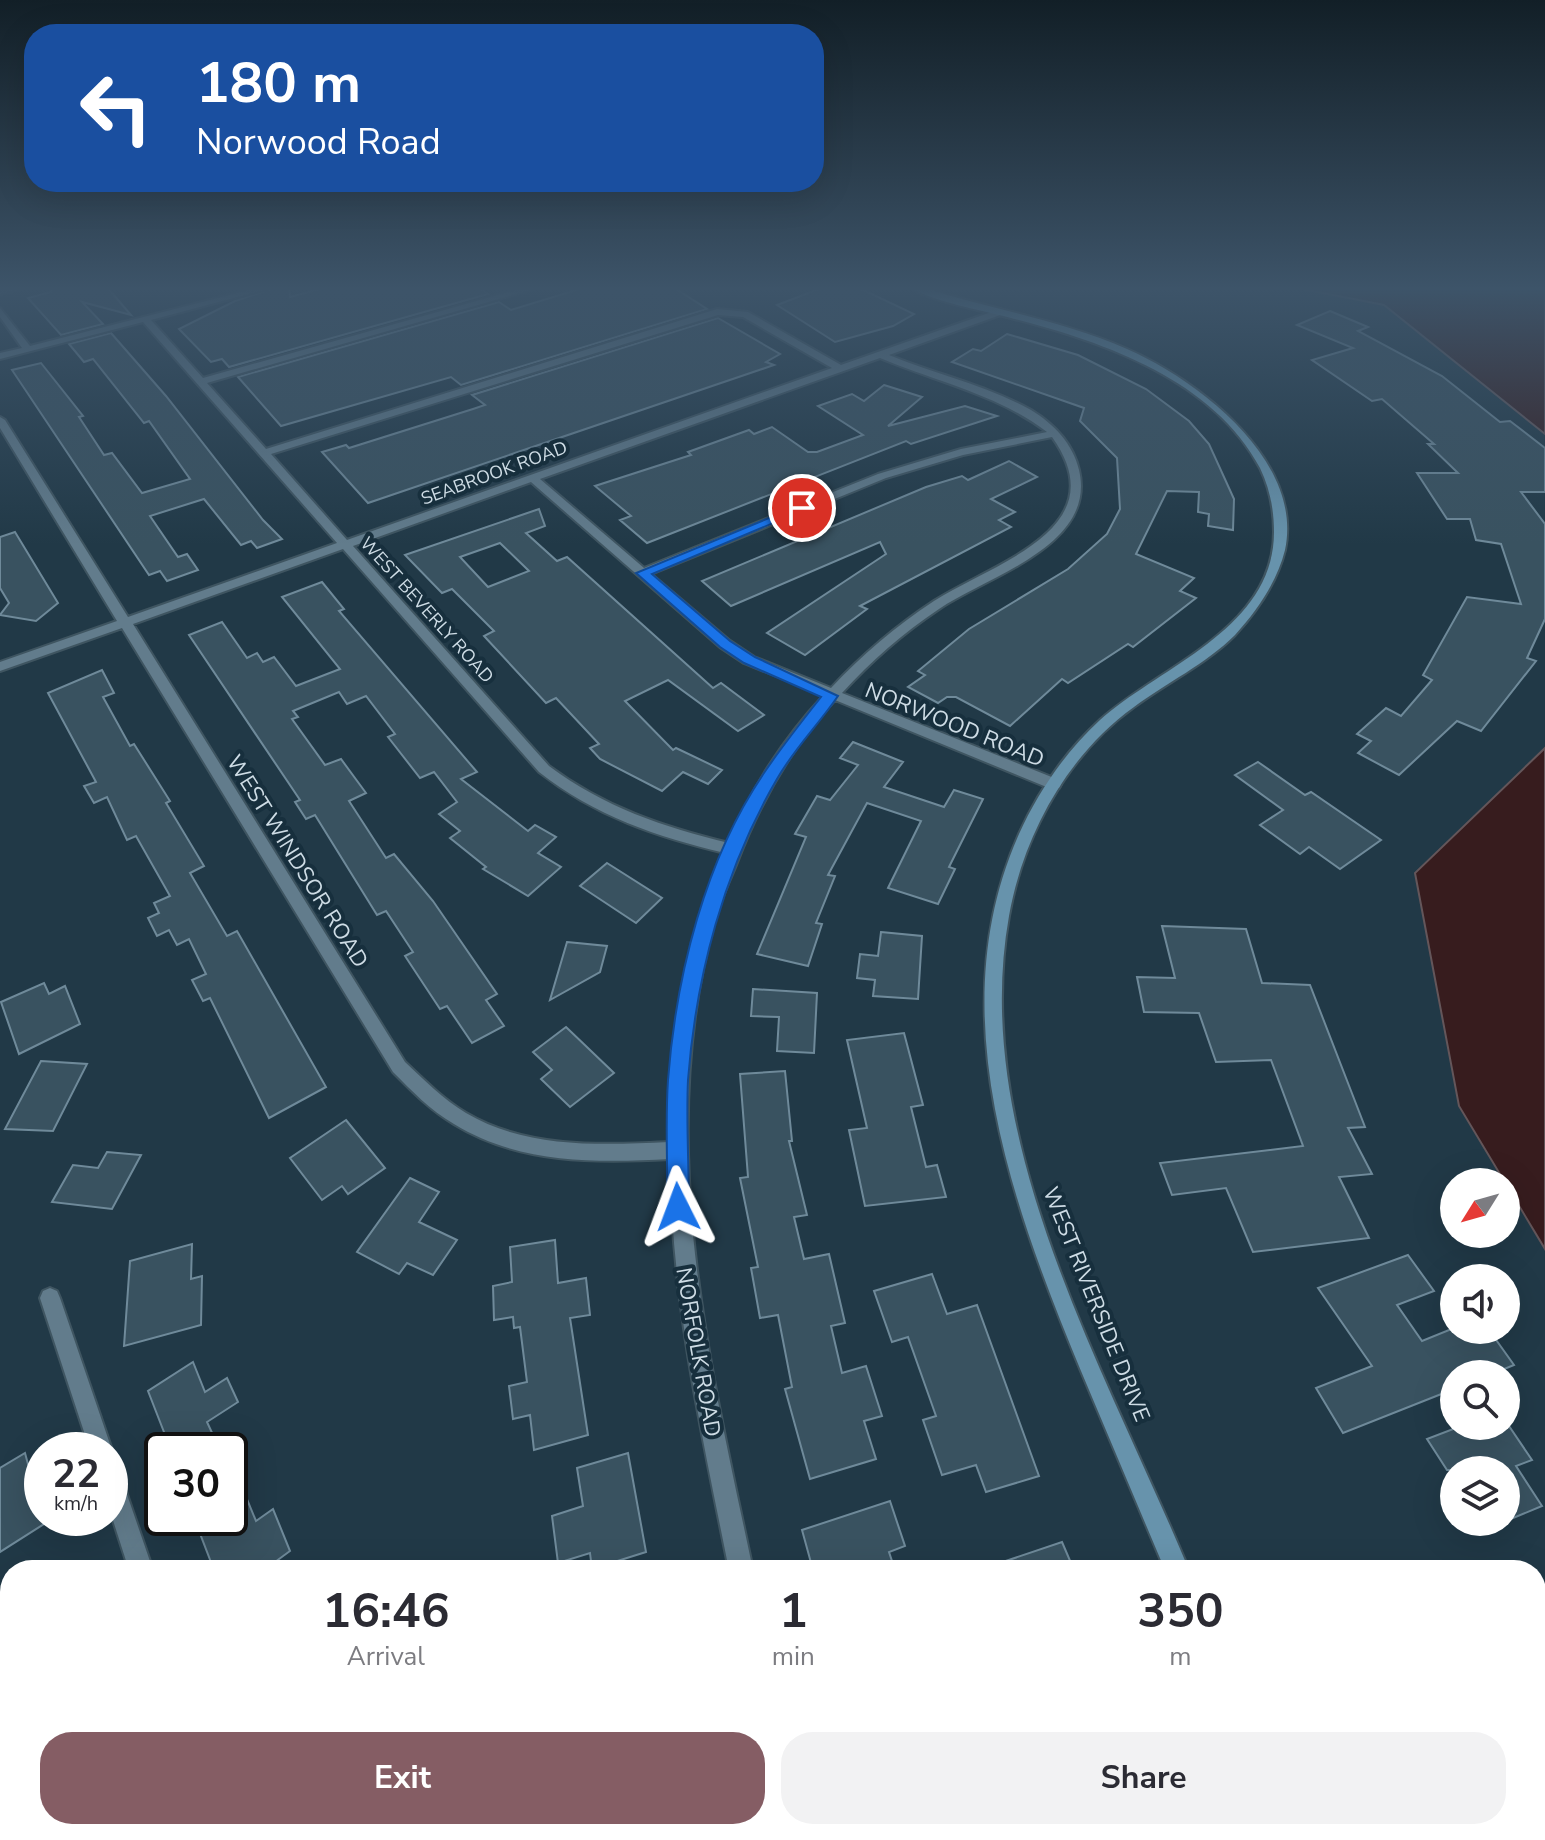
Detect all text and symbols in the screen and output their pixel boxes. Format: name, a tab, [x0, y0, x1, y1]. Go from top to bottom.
text: 180 m	[196, 45, 361, 122]
icon: left	[64, 56, 168, 160]
text: Norwood Road	[196, 118, 441, 167]
street label: SEABROOK ROAD	[418, 435, 570, 511]
pin	[768, 474, 836, 542]
icon: arrive	[780, 486, 824, 530]
street label: WEST BEVERLY ROAD	[355, 532, 499, 688]
street label: NORWOOD ROAD	[861, 675, 1049, 775]
street label: WEST WINDSOR ROAD	[219, 749, 375, 974]
position arrow	[636, 1165, 720, 1249]
north arrow	[1440, 1168, 1520, 1248]
map controls	[1440, 1168, 1520, 1536]
street label: WEST RIVERSIDE DRIVE	[1035, 1183, 1157, 1426]
button: sound	[1440, 1264, 1520, 1344]
street label: NORFOLK ROAD	[668, 1265, 728, 1439]
button: search	[1440, 1360, 1520, 1440]
speed limit sign: 30	[144, 1432, 248, 1536]
text: 22	[52, 1447, 100, 1501]
button: layers	[1440, 1456, 1520, 1536]
text: km/h	[54, 1490, 98, 1517]
text: 16:46	[322, 1578, 449, 1644]
text: 1	[779, 1578, 808, 1644]
text: 350	[1137, 1578, 1224, 1644]
text: Arrival	[347, 1639, 425, 1674]
text: min	[772, 1639, 815, 1674]
text: m	[1169, 1639, 1192, 1674]
button: Exit	[40, 1732, 765, 1824]
button: Share	[781, 1732, 1506, 1824]

